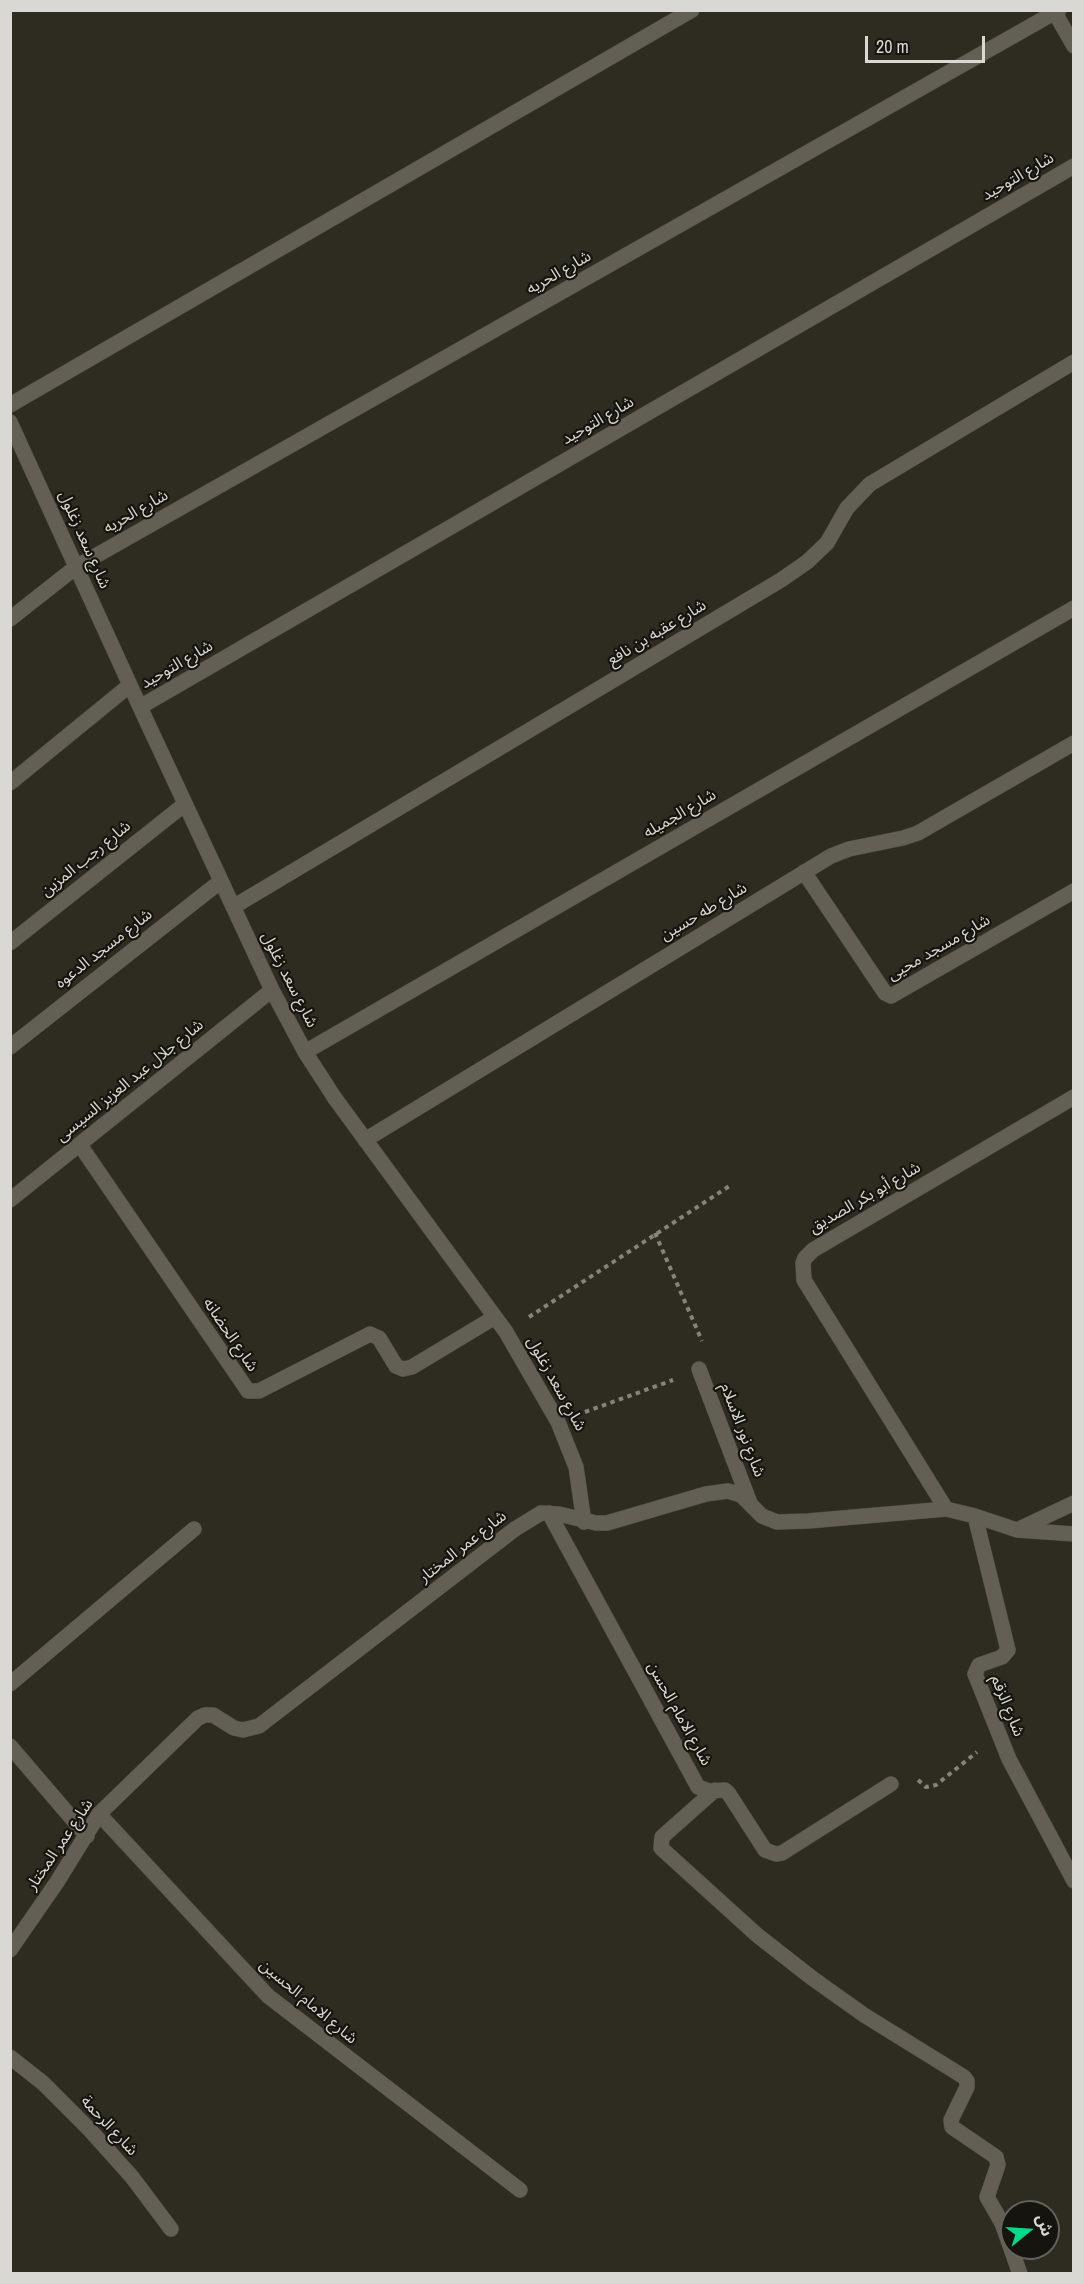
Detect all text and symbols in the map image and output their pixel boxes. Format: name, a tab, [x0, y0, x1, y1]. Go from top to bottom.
scale bar	[868, 24, 988, 62]
text: 20 m	[876, 34, 909, 59]
street label: شارع التوحيد	[978, 149, 1058, 205]
street label: شارع الحريه	[523, 247, 595, 299]
street label: شارع التوحيد	[558, 393, 638, 449]
street label: شارع الحريه	[100, 486, 172, 538]
street label: شارع سعد زغلول	[54, 488, 114, 592]
street label: شارع عقبه بن نافع	[604, 596, 710, 670]
street label: شارع التوحيد	[137, 637, 217, 693]
street label: شارع الجميله	[640, 785, 720, 843]
street label: شارع رجب المزين	[37, 817, 135, 901]
street label: شارع طه حسين	[657, 879, 751, 945]
street label: شارع مسجد الدعوه	[52, 905, 156, 993]
street label: شارع مسجد محيى	[884, 911, 994, 985]
street label: شارع سعد زغلول	[257, 929, 321, 1031]
street label: شارع جلال عبد العزيز السيسى	[52, 1016, 208, 1146]
street label: شارع أبو بكر الصديق	[806, 1158, 924, 1238]
street label: شارع الحضانه	[198, 1294, 262, 1376]
street label: شارع سعد زغلول	[522, 1333, 590, 1435]
street label: شارع نور الاسلام	[715, 1380, 769, 1480]
street label: شارع عمر المختار	[415, 1507, 511, 1587]
street label: شارع الامام الحسن	[643, 1659, 715, 1769]
street label: شارع الزقم	[986, 1672, 1028, 1740]
street label: شارع عمر المختار	[22, 1796, 98, 1894]
street label: شارع الامام الحسين	[255, 1955, 361, 2049]
street label: شارع الرحمة	[76, 2092, 142, 2160]
north arrow	[1000, 2200, 1060, 2260]
text: ش	[1031, 2211, 1059, 2239]

